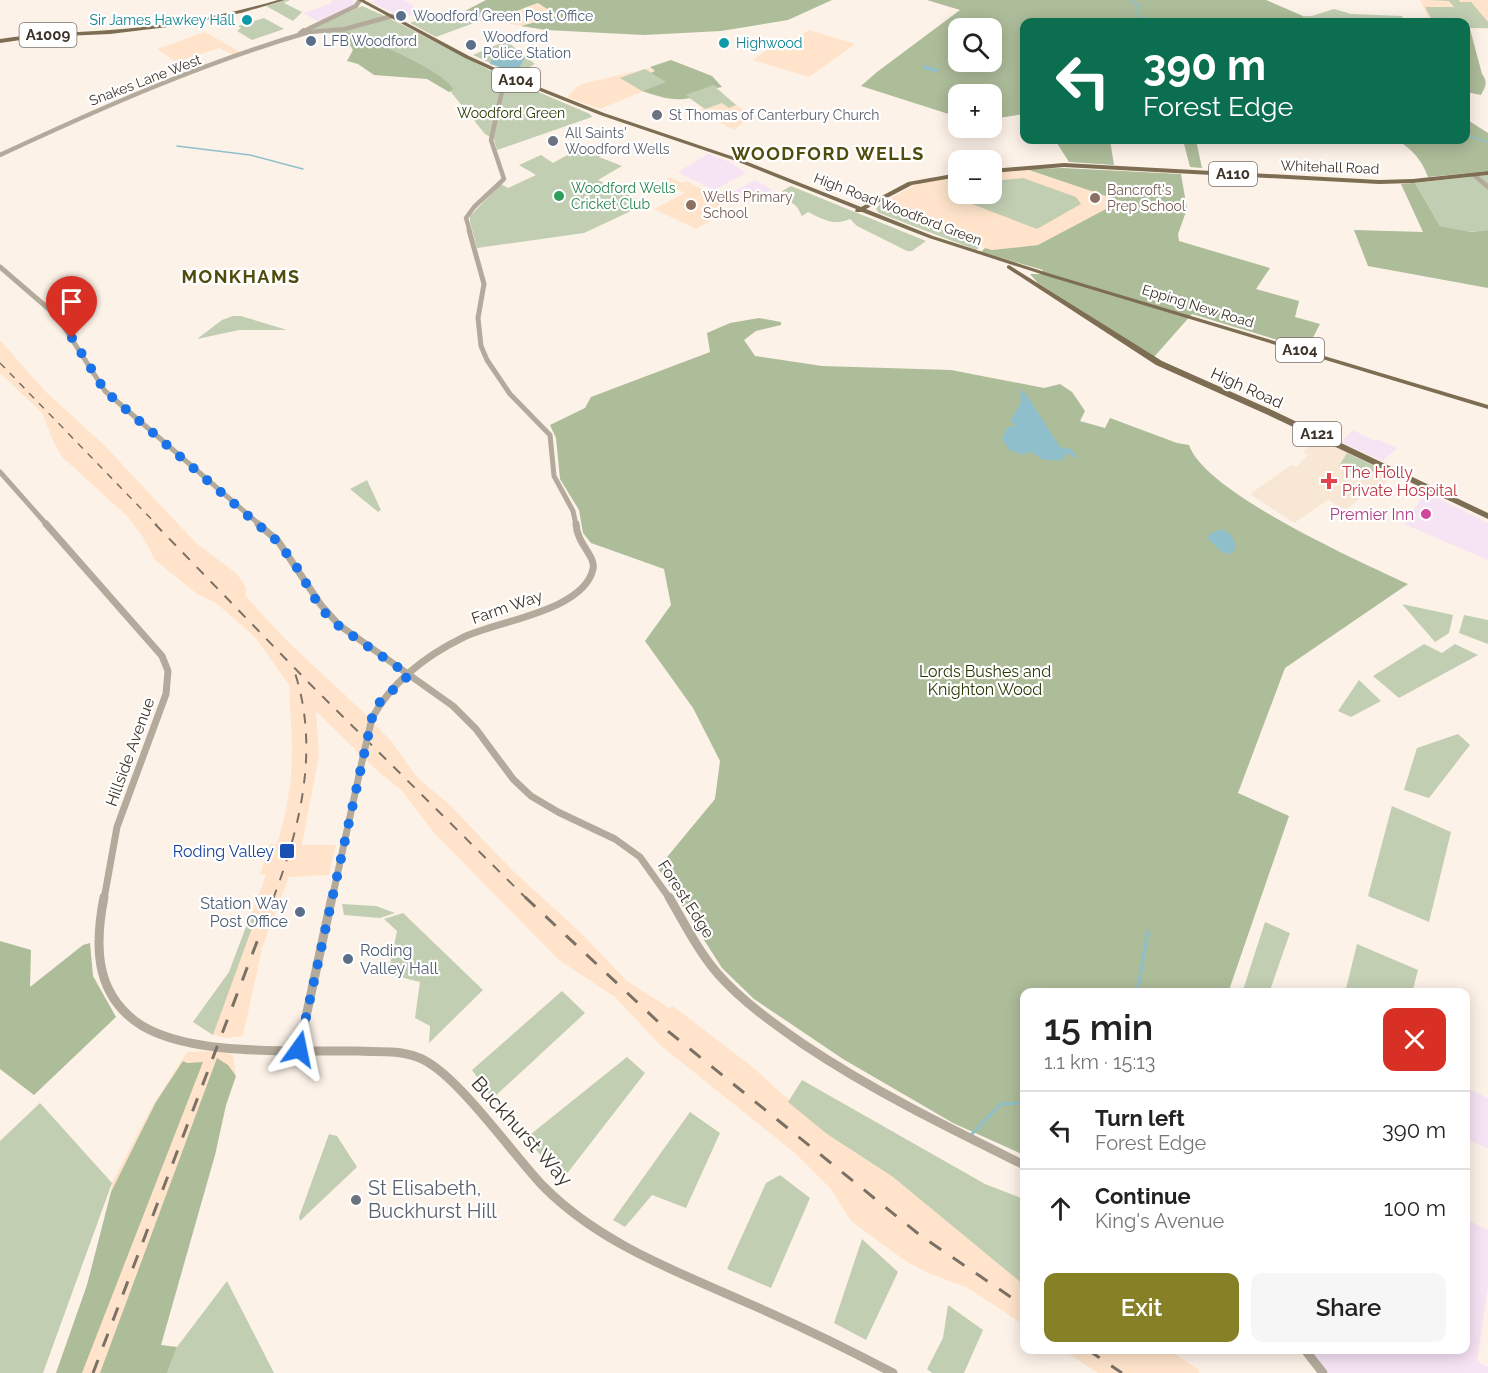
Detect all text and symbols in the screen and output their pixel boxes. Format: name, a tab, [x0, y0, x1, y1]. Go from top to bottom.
place label: Woodford Green Post Office	[413, 8, 593, 24]
marker: Woodford Green Post Office	[394, 9, 408, 23]
place label: Sir James Hawkey Hall	[90, 12, 235, 28]
marker: Sir James Hawkey Hall	[240, 13, 254, 27]
map controls	[948, 18, 1002, 204]
button: search	[948, 18, 1002, 72]
road number: A1009	[20, 23, 76, 47]
place label: Woodford Police Station	[483, 29, 571, 61]
place label: LFB Woodford	[323, 33, 417, 49]
marker: LFB Woodford	[304, 34, 318, 48]
place label: Highwood	[736, 35, 803, 51]
marker: Highwood	[717, 36, 731, 50]
marker: Woodford Police Station	[464, 38, 478, 52]
text: 390 m	[1143, 41, 1266, 90]
icon: left	[1044, 42, 1122, 120]
street label: Snakes Lane West	[87, 51, 203, 109]
road number: A104	[492, 68, 540, 92]
button: +	[948, 84, 1002, 138]
text: Forest Edge	[1143, 91, 1293, 122]
park label: Woodford Green	[457, 105, 565, 121]
place label: St Thomas of Canterbury Church	[669, 107, 879, 123]
marker: St Thomas of Canterbury Church	[650, 108, 664, 122]
place label: All Saints' Woodford Wells	[565, 125, 670, 157]
marker: All Saints' Woodford Wells	[546, 134, 560, 148]
district label: WOODFORD WELLS	[731, 143, 925, 164]
button: −	[948, 150, 1002, 204]
street label: Whitehall Road	[1280, 157, 1380, 177]
road number: A110	[1209, 162, 1257, 186]
street label: High Road Woodford Green	[812, 170, 984, 248]
place label: Woodford Wells Cricket Club	[571, 180, 676, 212]
place label: Bancroft's Prep School	[1107, 182, 1186, 214]
marker: Woodford Wells Cricket Club	[552, 189, 566, 203]
place label: Wells Primary School	[703, 189, 793, 221]
marker: Bancroft's Prep School	[1088, 191, 1102, 205]
marker: Wells Primary School	[684, 198, 698, 212]
district label: MONKHAMS	[181, 266, 301, 287]
pin	[46, 276, 97, 338]
street label: Epping New Road	[1140, 281, 1256, 331]
icon: arrive	[55, 285, 88, 318]
road number: A104	[1276, 338, 1324, 362]
street label: High Road	[1208, 364, 1286, 412]
road number: A121	[1293, 422, 1341, 446]
place label: The Holly Private Hospital	[1342, 463, 1458, 500]
marker: The Holly Private Hospital	[1320, 472, 1338, 490]
place label: Premier Inn	[1330, 505, 1414, 524]
marker: Premier Inn	[1419, 507, 1433, 521]
street label: Farm Way	[469, 586, 545, 628]
park label: Lords Bushes and Knighton Wood	[919, 662, 1051, 699]
street label: Hillside Avenue	[102, 695, 158, 809]
place label: Roding Valley	[173, 842, 274, 861]
marker: Roding Valley	[278, 842, 296, 860]
street label: Forest Edge	[654, 856, 718, 942]
place label: Station Way Post Office	[200, 894, 288, 931]
marker: Station Way Post Office	[293, 905, 307, 919]
place label: Roding Valley Hall	[360, 941, 439, 978]
marker: Roding Valley Hall	[341, 952, 355, 966]
text: 15 min	[1044, 1006, 1153, 1048]
button: close	[1383, 1008, 1446, 1071]
position arrow	[267, 1017, 331, 1081]
text: 1.1 km · 15:13	[1044, 1050, 1155, 1074]
street label: Buckhurst Way	[466, 1071, 578, 1191]
text: Turn left	[1095, 1105, 1185, 1131]
icon: left	[1044, 1114, 1077, 1147]
text: 390 m	[1382, 1117, 1446, 1143]
text: Forest Edge	[1095, 1131, 1206, 1155]
place label: St Elisabeth, Buckhurst Hill	[368, 1176, 497, 1223]
text: Continue	[1095, 1183, 1191, 1209]
icon: ahead	[1044, 1192, 1077, 1225]
marker: St Elisabeth, Buckhurst Hill	[349, 1193, 363, 1207]
text: 100 m	[1384, 1195, 1446, 1221]
text: King's Avenue	[1095, 1209, 1224, 1233]
button: Exit	[1044, 1273, 1239, 1342]
button: Share	[1251, 1273, 1446, 1342]

